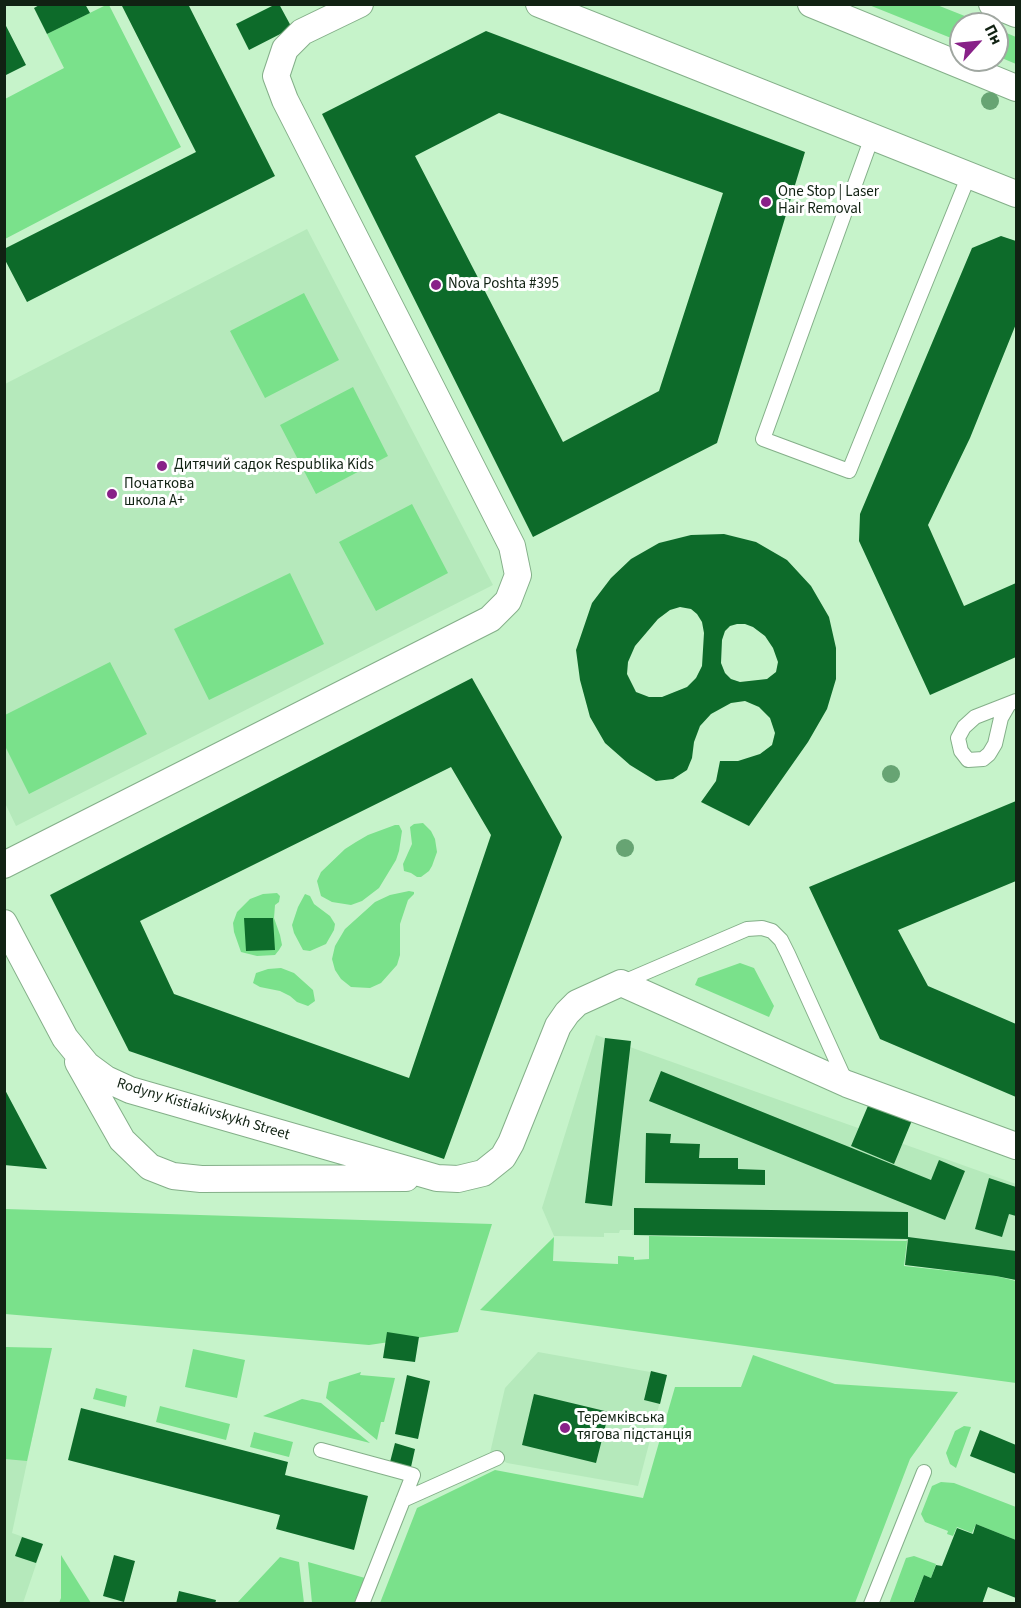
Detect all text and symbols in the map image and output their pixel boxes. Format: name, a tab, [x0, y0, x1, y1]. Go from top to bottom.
north arrow	[949, 12, 1009, 72]
text: Пн	[979, 21, 1008, 49]
place label: One Stop | Laser Hair Removal	[778, 184, 879, 219]
marker: One Stop | Laser Hair Removal	[759, 195, 773, 209]
place label: Nova Poshta #395	[448, 276, 559, 294]
marker: Nova Poshta #395	[429, 278, 443, 292]
place label: Дитячий садок Respublika Kids	[174, 457, 374, 475]
marker: Дитячий садок Respublika Kids	[155, 459, 169, 473]
place label: Початкова школа А+	[124, 476, 194, 511]
marker: Початкова школа А+	[105, 487, 119, 501]
street label: Rodyny Kistiakivskykh Street	[114, 1075, 292, 1145]
place label: Теремківська тягова підстанція	[577, 1410, 692, 1445]
marker: Теремківська тягова підстанція	[558, 1421, 572, 1435]

